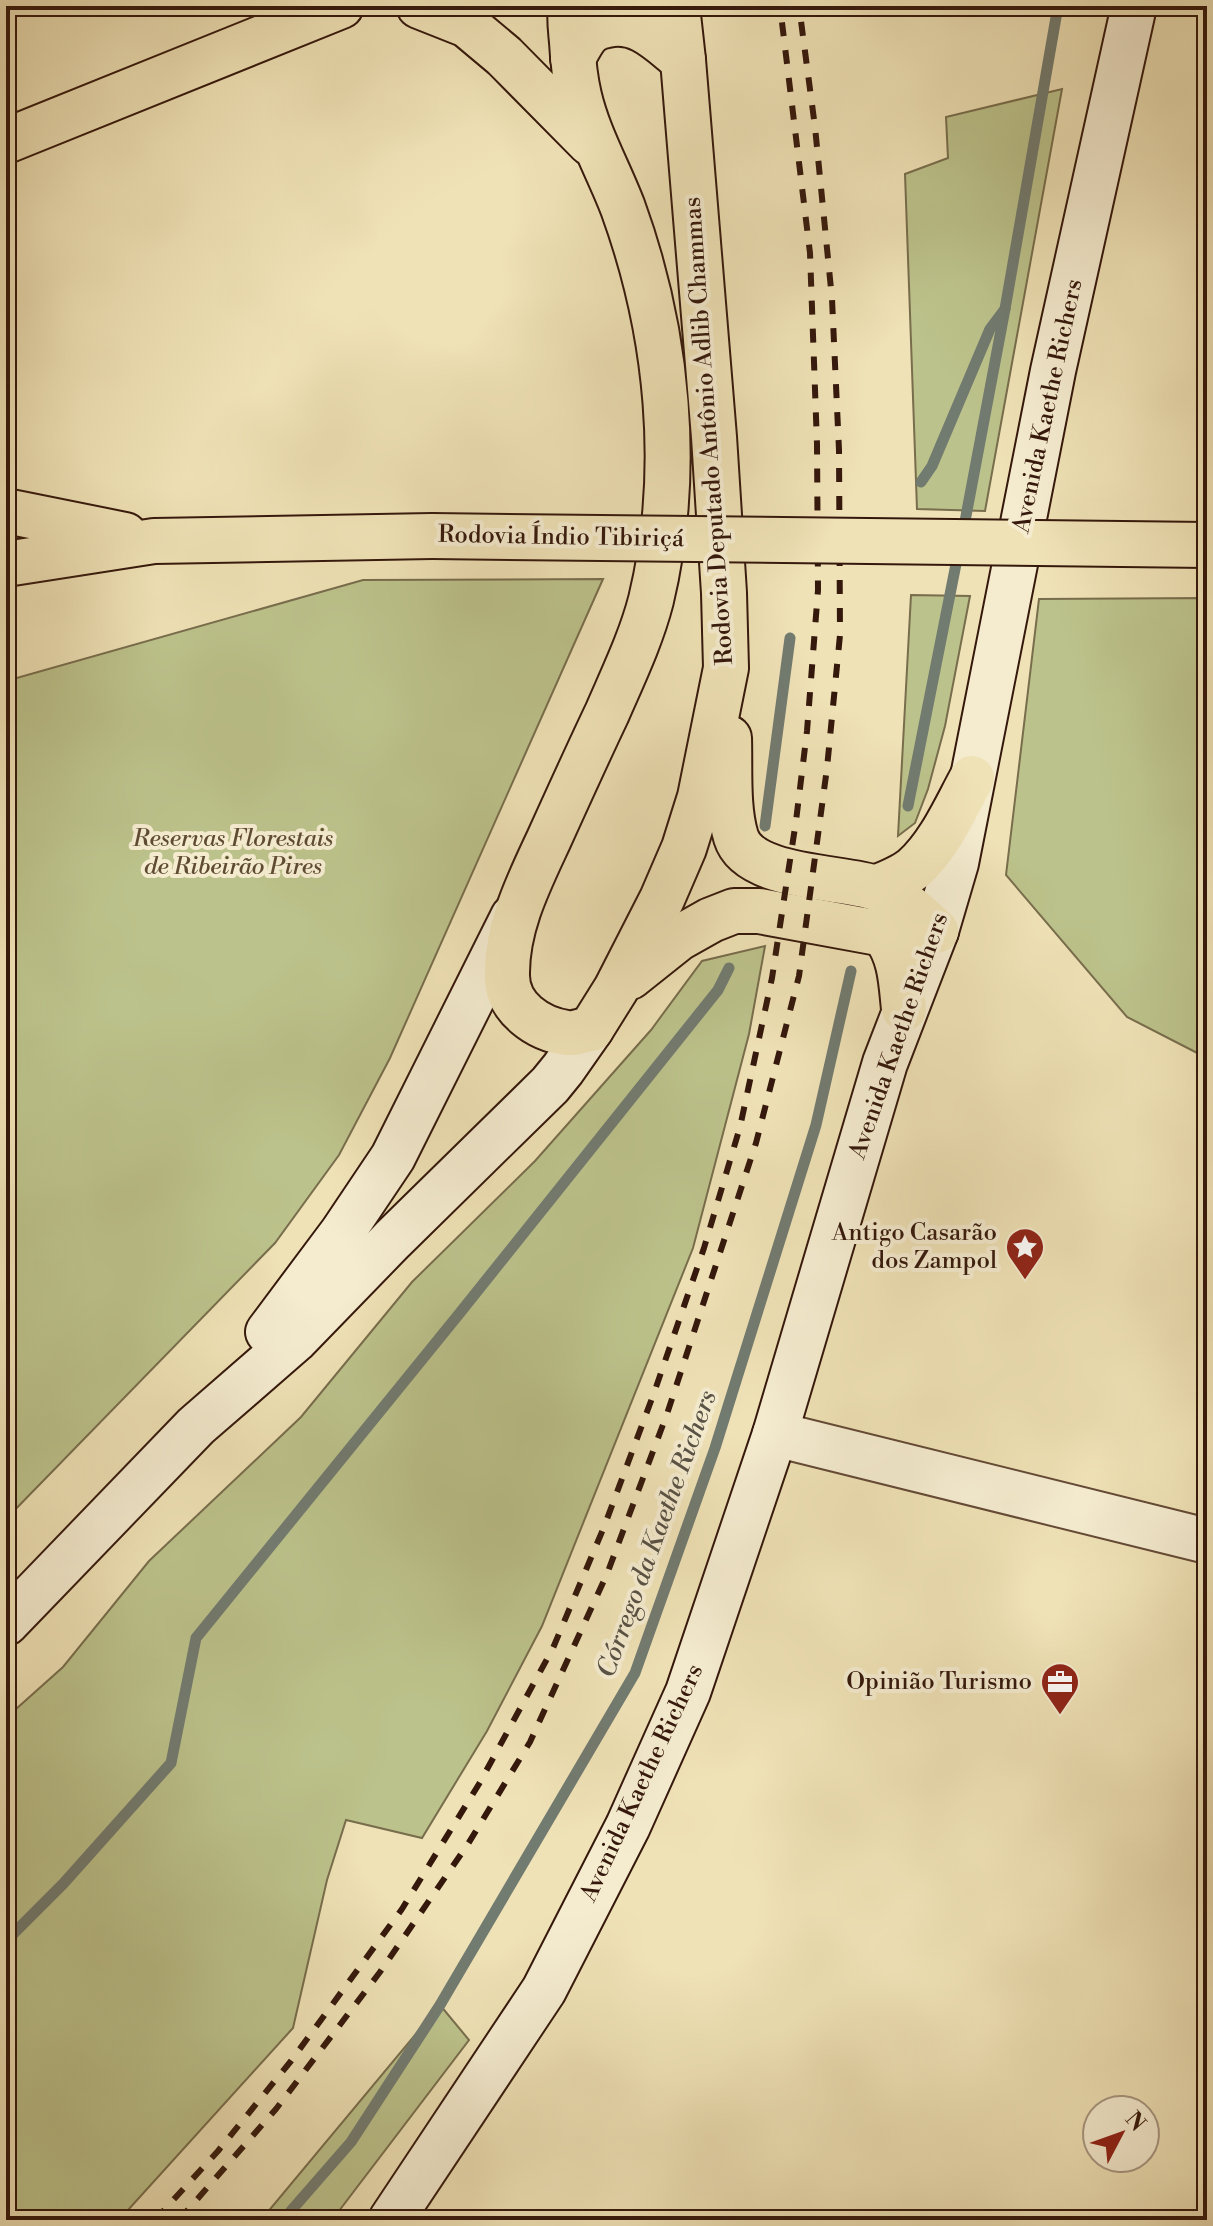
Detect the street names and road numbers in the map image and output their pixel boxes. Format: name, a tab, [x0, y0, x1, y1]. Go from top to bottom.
street label: Rodovia Deputado Antônio Adlib Chammas	[678, 196, 740, 666]
street label: Avenida Kaethe Richers	[1006, 276, 1090, 537]
street label: Rodovia Índio Tibiriçá	[438, 519, 685, 554]
street label: Avenida Kaethe Richers	[842, 909, 955, 1164]
street label: Avenida Kaethe Richers	[573, 1659, 710, 1907]

